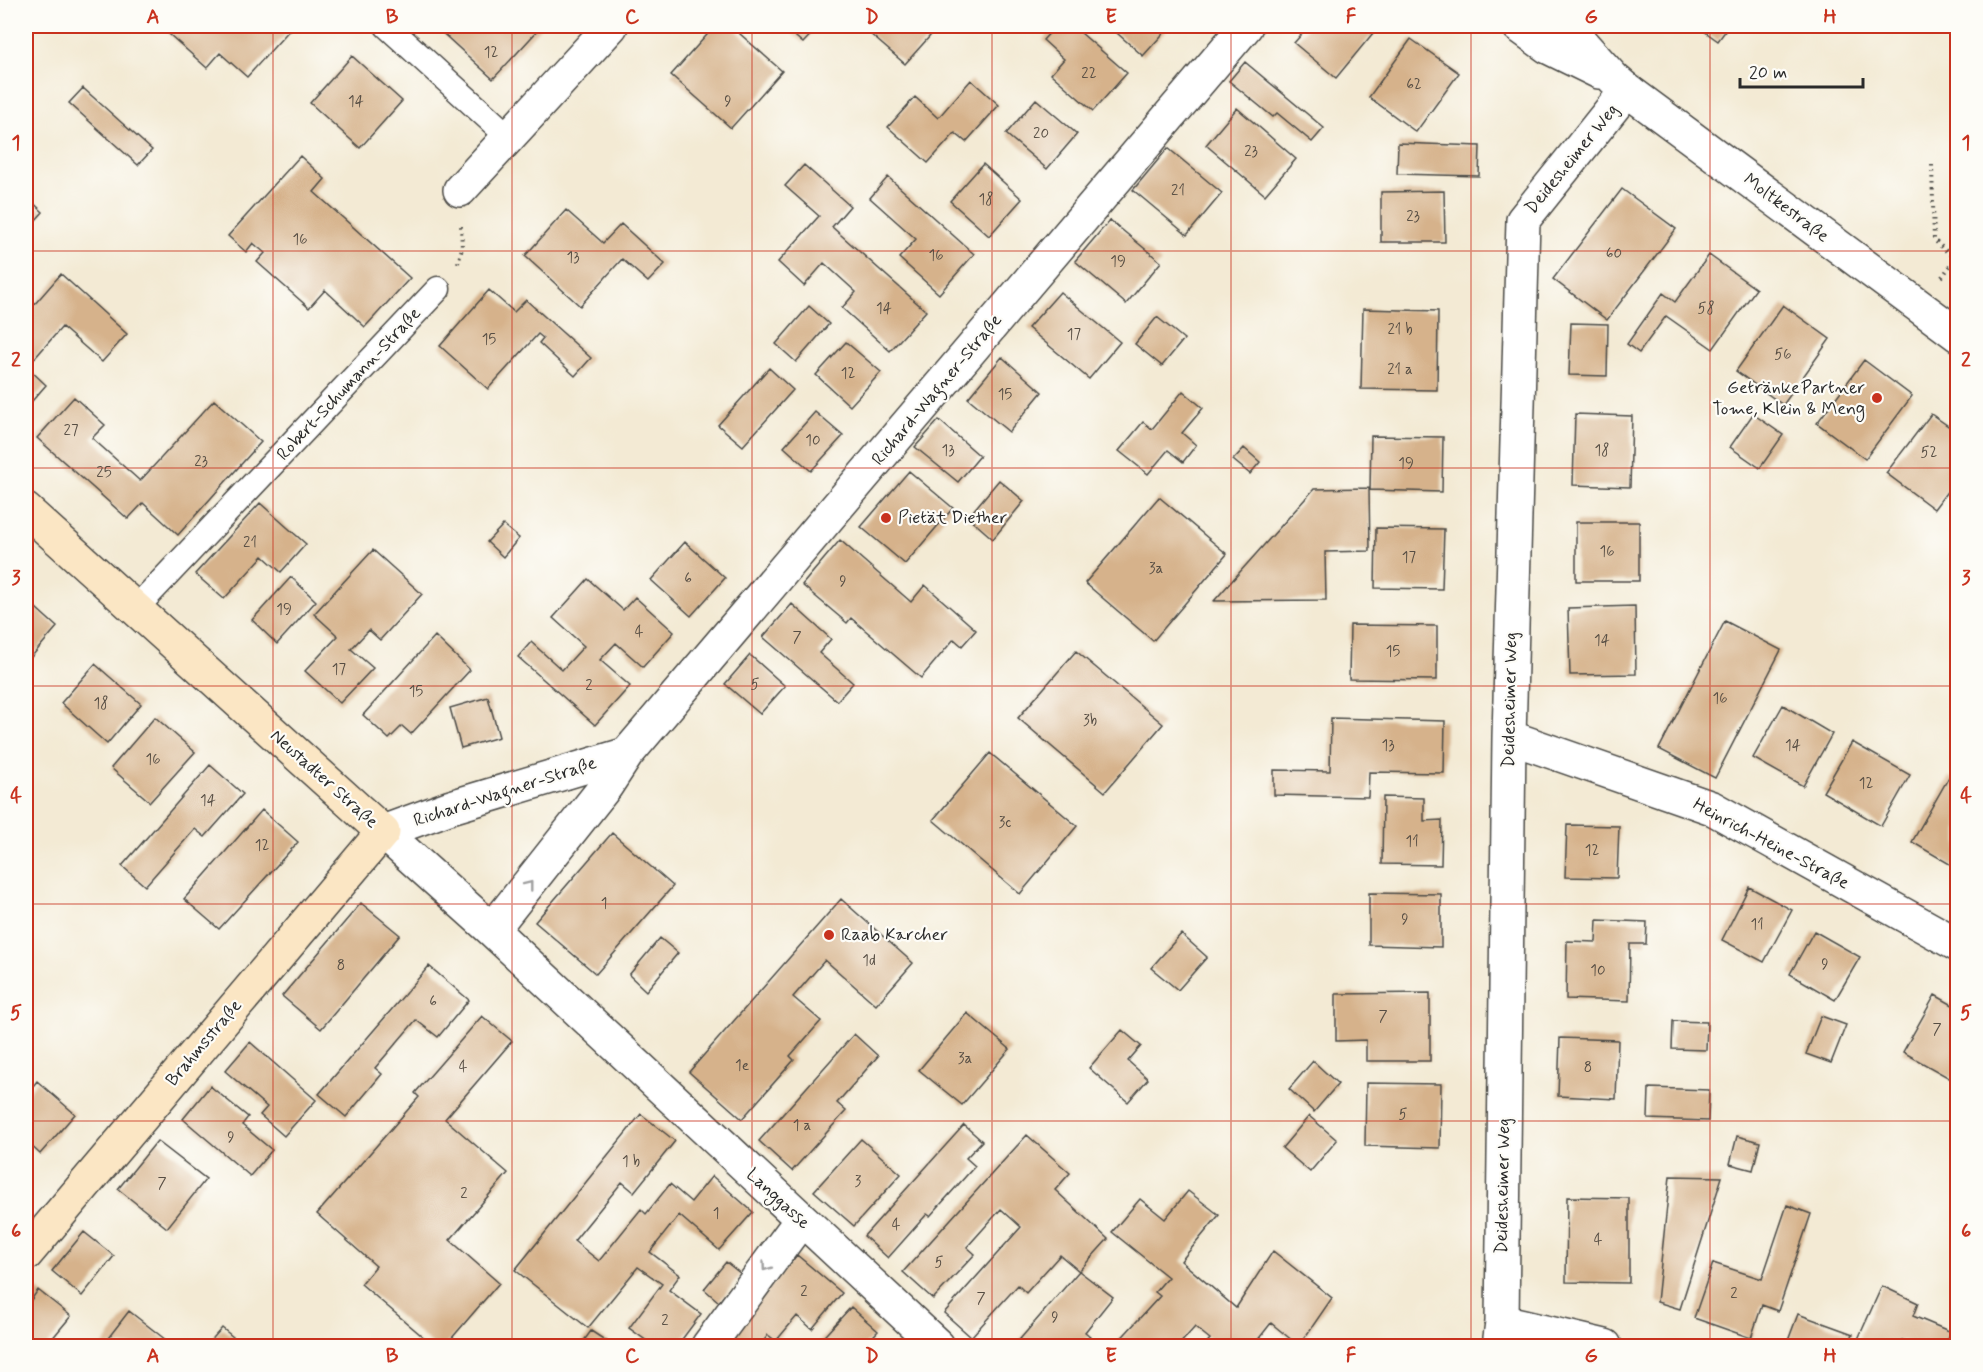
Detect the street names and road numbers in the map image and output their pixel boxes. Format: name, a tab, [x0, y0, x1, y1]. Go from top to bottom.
street label: Deidesheimer Weg	[1520, 99, 1624, 219]
street label: Moltkestraße	[1738, 168, 1834, 248]
street label: Robert-Schumann-Straße	[271, 302, 427, 466]
street label: Richard-Wagner-Straße	[866, 309, 1009, 472]
street label: Deidesheimer Weg	[1497, 632, 1523, 768]
street label: Neustadter Straße	[265, 724, 383, 834]
street label: Richard-Wagner-Straße	[410, 751, 600, 835]
street label: Heinrich-Heine-Straße	[1689, 793, 1853, 895]
street label: Brahmsstraße	[161, 994, 248, 1092]
street label: Deidesheimer Weg	[1490, 1118, 1516, 1254]
street label: Langgasse	[740, 1163, 815, 1236]

